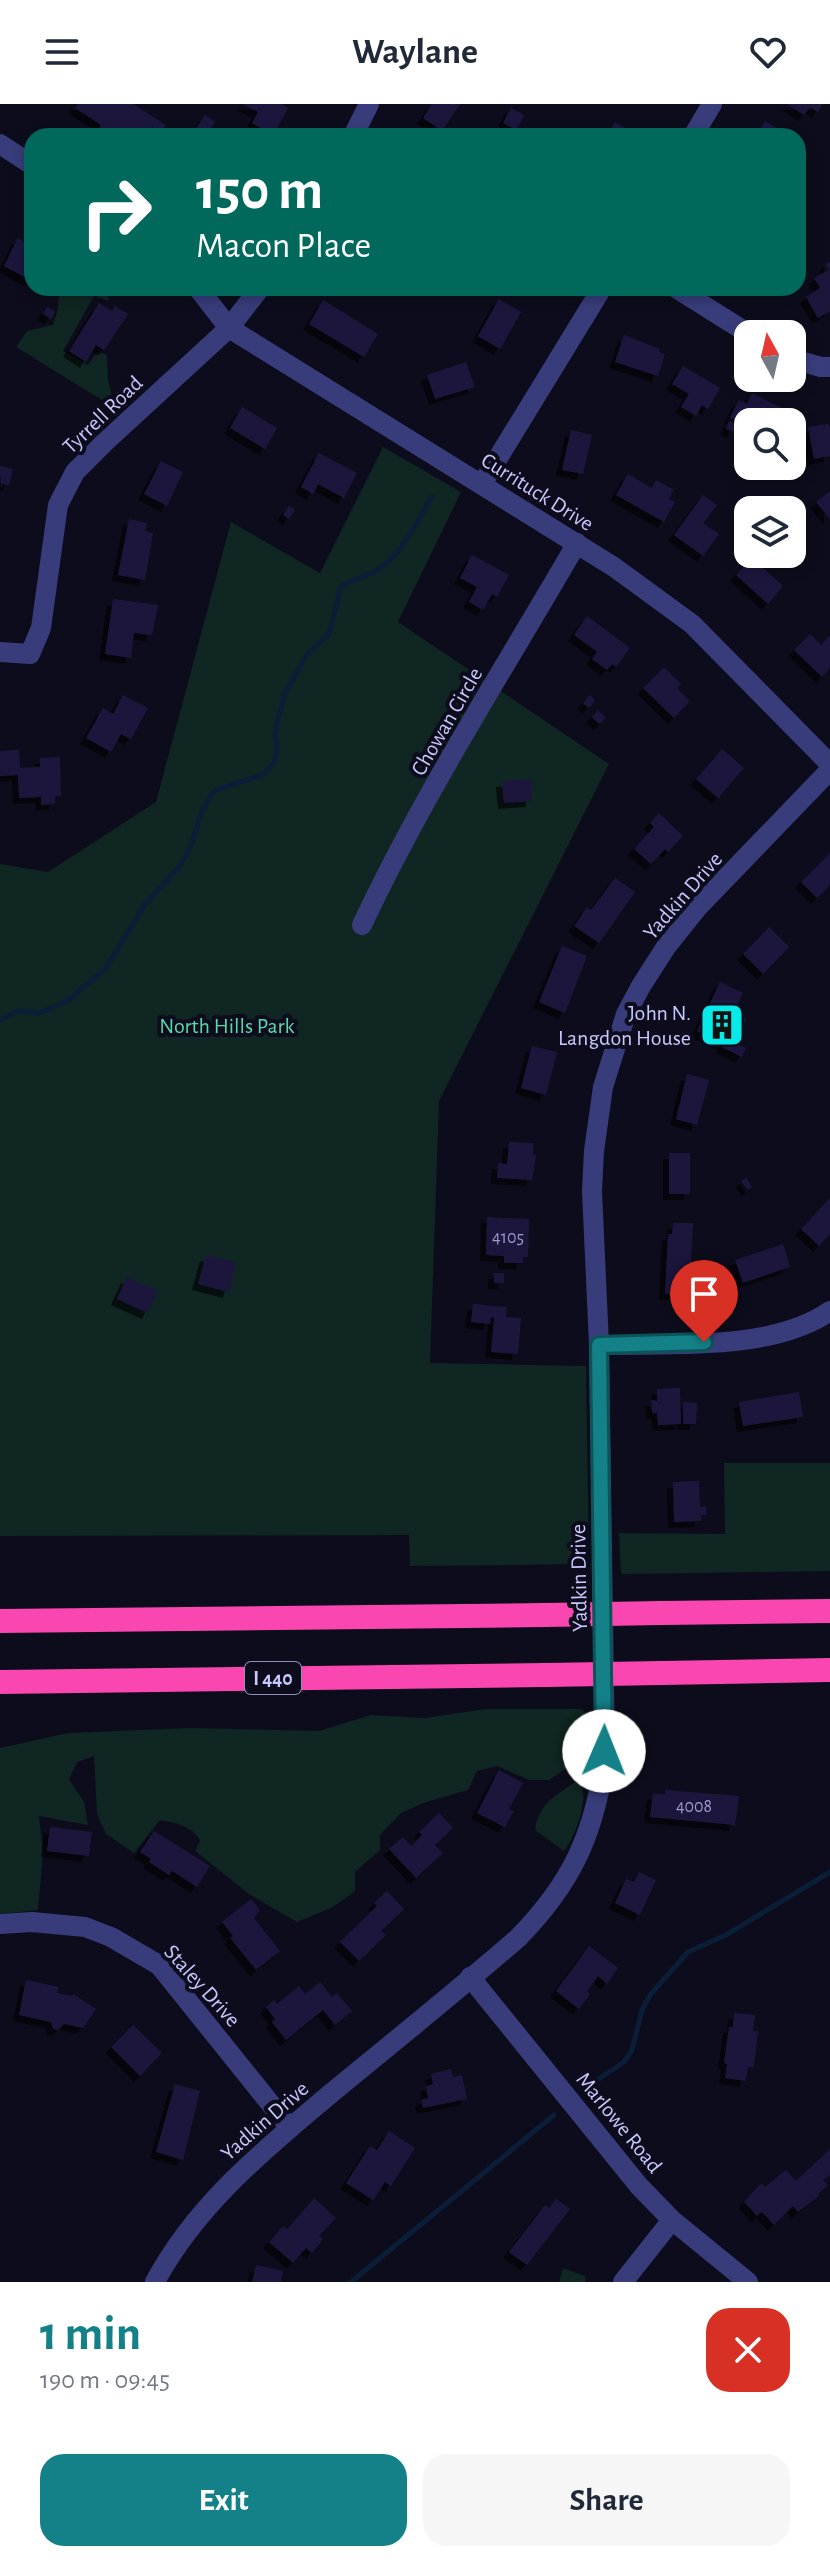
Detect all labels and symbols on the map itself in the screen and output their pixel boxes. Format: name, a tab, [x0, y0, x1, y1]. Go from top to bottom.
north arrow	[734, 320, 806, 392]
street label: Tyrrell Road	[59, 372, 147, 458]
street label: Currituck Drive	[477, 449, 597, 535]
street label: Chowan Circle	[407, 664, 487, 779]
street label: Yadkin Drive	[639, 848, 726, 944]
building icon: John N. Langdon House	[698, 1001, 746, 1049]
place label: John N. Langdon House	[558, 1002, 691, 1049]
park label: North Hills Park	[159, 1015, 295, 1037]
house number: 4105	[492, 1229, 524, 1247]
pin	[670, 1260, 738, 1342]
street label: Yadkin Drive	[567, 1524, 591, 1632]
road number: I 440	[245, 1662, 301, 1694]
position arrow	[562, 1709, 646, 1793]
house number: 4008	[676, 1798, 712, 1816]
street label: Staley Drive	[160, 1940, 245, 2031]
street label: Marlowe Road	[572, 2068, 666, 2177]
street label: Yadkin Drive	[217, 2077, 313, 2164]

